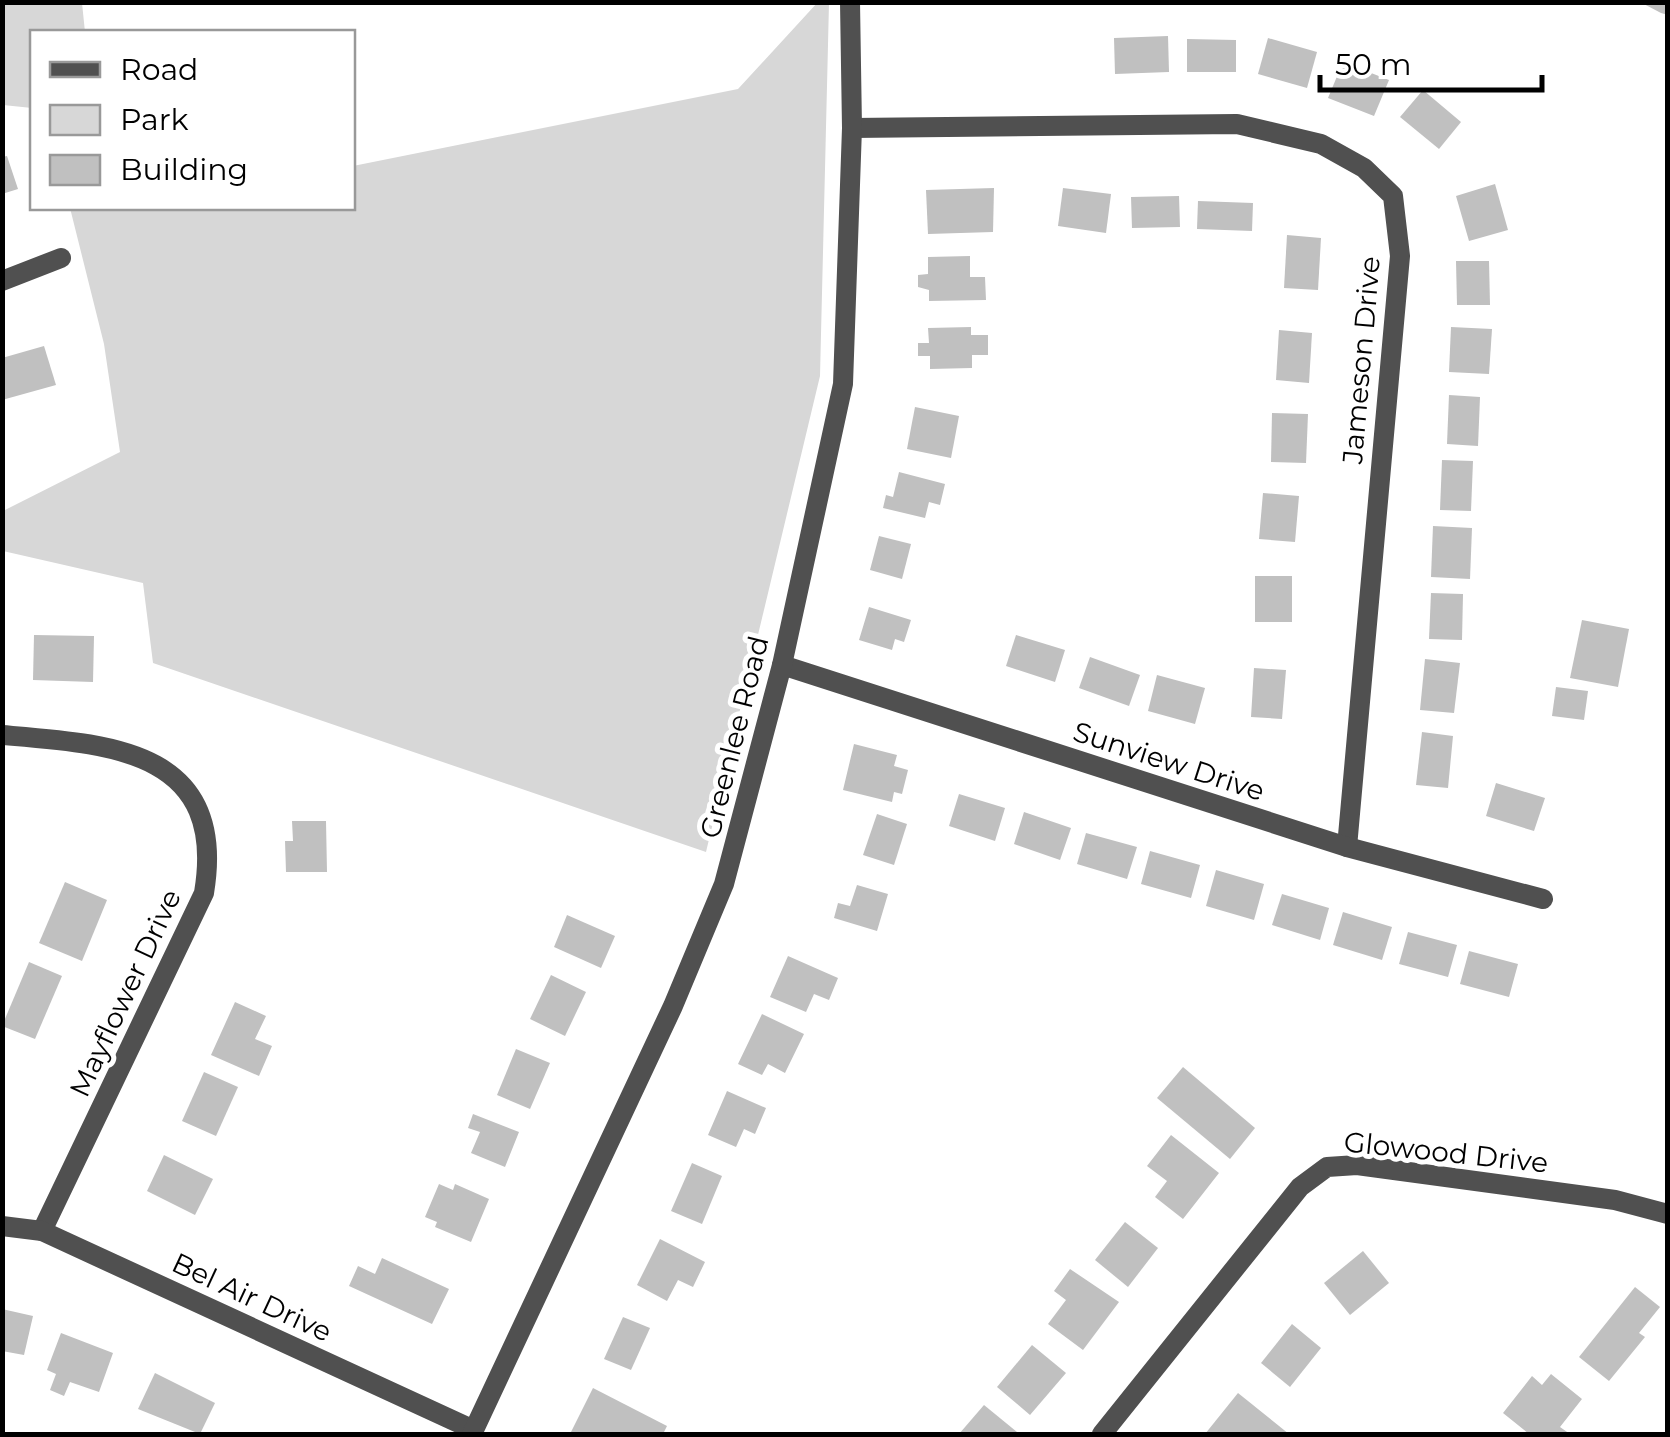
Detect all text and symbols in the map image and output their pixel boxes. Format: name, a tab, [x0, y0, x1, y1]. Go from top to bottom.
legend	[30, 30, 355, 210]
scale bar	[1320, 30, 1542, 92]
text: 50 m	[1335, 46, 1412, 83]
text: Road	[120, 51, 198, 88]
text: Park	[120, 101, 189, 138]
text: Building	[120, 151, 248, 188]
street label: Jameson Drive	[1335, 255, 1387, 466]
street label: Greenlee Road	[692, 632, 776, 842]
street label: Sunview Drive	[1069, 714, 1269, 808]
street label: Mayflower Drive	[62, 884, 188, 1102]
street label: Glowood Drive	[1342, 1124, 1550, 1180]
street label: Bel Air Drive	[167, 1245, 337, 1349]

